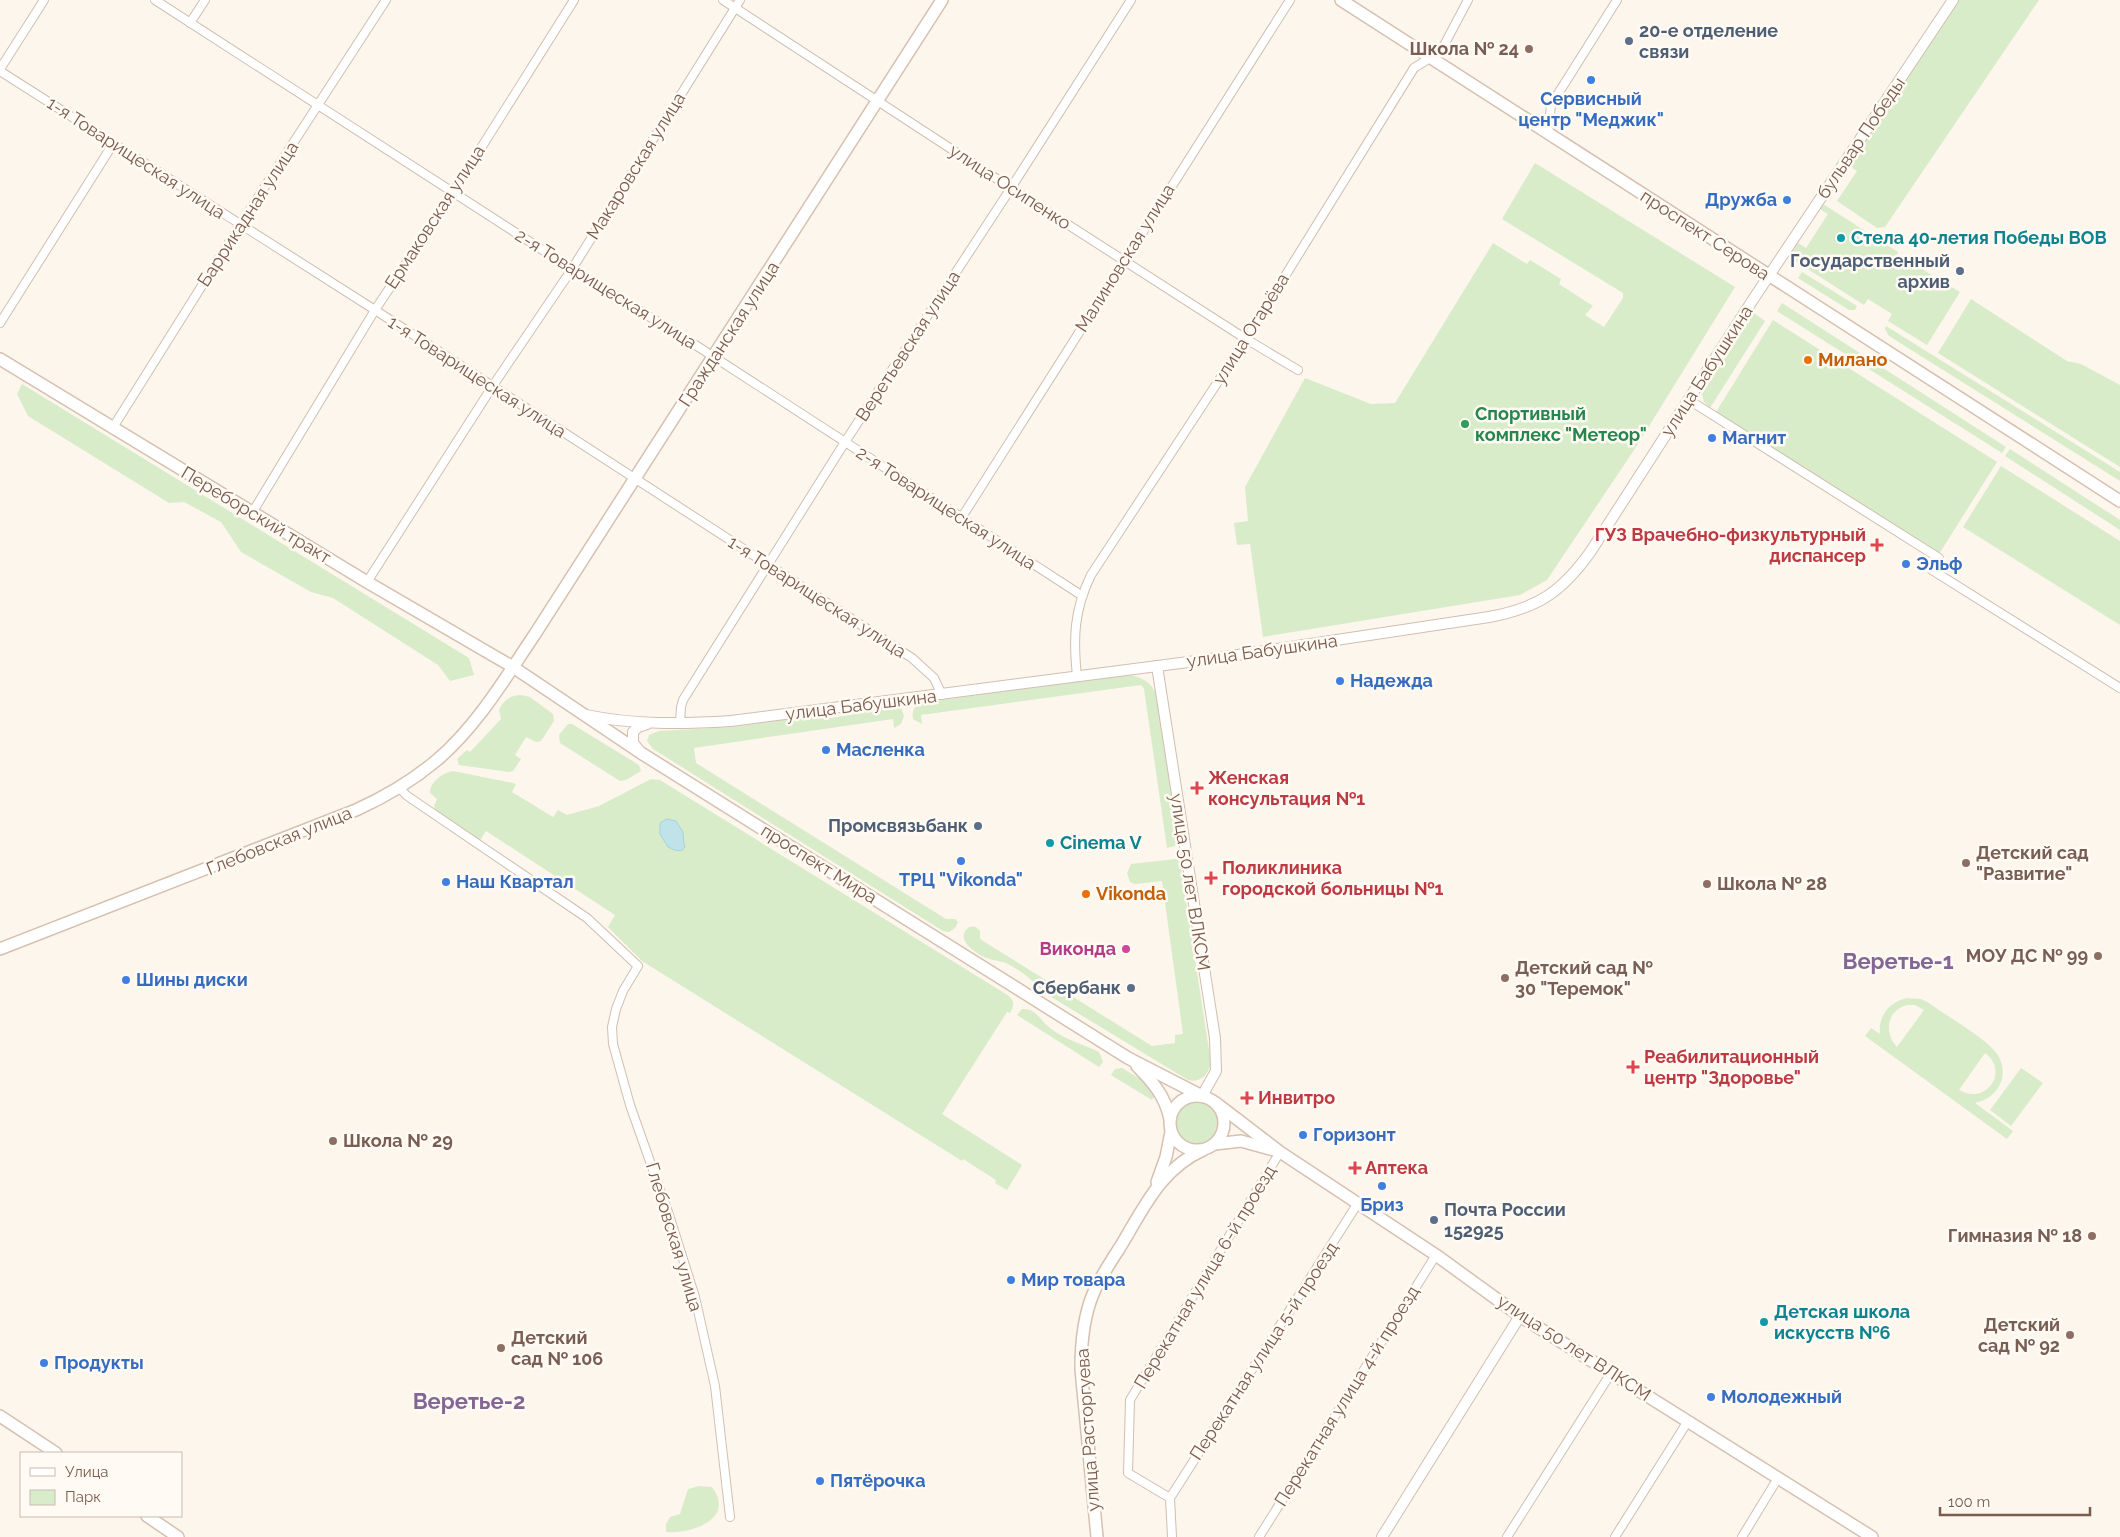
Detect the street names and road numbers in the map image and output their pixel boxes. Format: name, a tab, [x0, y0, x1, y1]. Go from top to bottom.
street label: бульвар Победы	[1812, 73, 1909, 203]
street label: Макаровская улица	[582, 88, 689, 243]
street label: 1-я Товарищеская улица	[43, 92, 229, 223]
street label: Баррикадная улица	[193, 137, 302, 290]
street label: улица Осипенко	[946, 140, 1075, 234]
street label: Ермаковская улица	[380, 141, 489, 292]
street label: Малиновская улица	[1070, 180, 1179, 336]
street label: проспект Серова	[1637, 185, 1774, 284]
street label: 2-я Товарищеская улица	[512, 224, 701, 353]
street label: Гражданская улица	[674, 257, 783, 410]
street label: Веретьевская улица	[851, 267, 964, 425]
street label: улица Огарёва	[1208, 269, 1293, 388]
street label: улица Бабушкина	[1656, 301, 1757, 440]
street label: 1-я Товарищеская улица	[384, 311, 570, 442]
street label: 2-я Товарищеская улица	[852, 442, 1040, 574]
street label: Переборский тракт	[178, 462, 335, 568]
street label: 1-я Товарищеская улица	[724, 531, 910, 662]
street label: улица Бабушкина	[1185, 630, 1339, 671]
street label: улица Бабушкина	[784, 685, 938, 724]
street label: улица 50 лет ВЛКСМ	[1166, 792, 1215, 972]
street label: Глебовская улица	[203, 802, 354, 879]
street label: проспект Мира	[757, 820, 881, 908]
street label: Глебовская улица	[642, 1160, 707, 1314]
street label: Перекатная улица 6-й проезд	[1129, 1161, 1280, 1392]
street label: Перекатная улица 5-й проезд	[1185, 1238, 1342, 1464]
street label: Перекатная улица 4-й проезд	[1270, 1282, 1423, 1510]
street label: улица 50 лет ВЛКСМ	[1494, 1290, 1655, 1405]
street label: улица Расторгуева	[1071, 1348, 1104, 1512]

